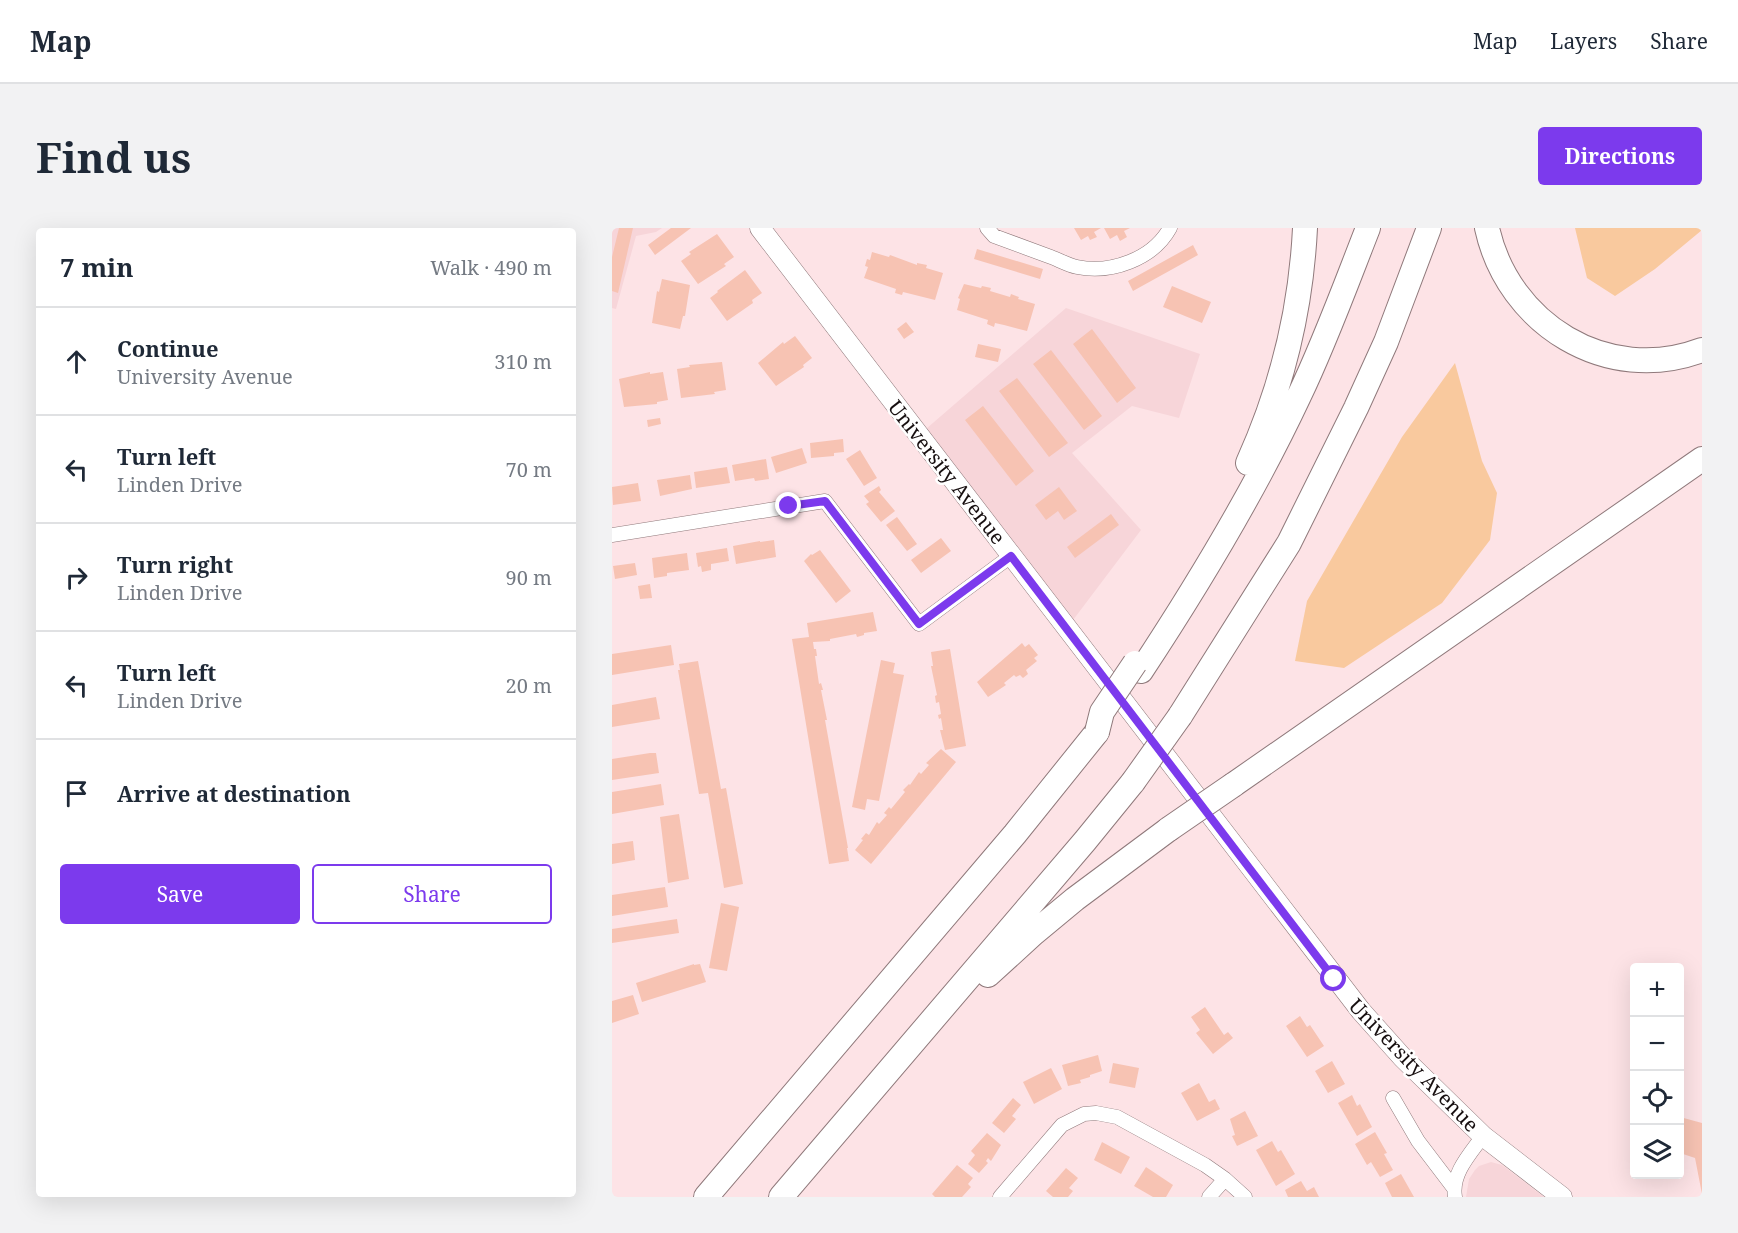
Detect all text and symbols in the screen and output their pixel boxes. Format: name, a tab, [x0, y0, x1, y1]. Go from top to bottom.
text: Map	[30, 22, 92, 60]
text: Map	[1473, 27, 1517, 55]
text: Layers	[1550, 27, 1617, 55]
text: Share	[1650, 27, 1708, 55]
button: Directions	[1538, 127, 1702, 185]
text: Find us	[36, 128, 191, 185]
text: 7 min	[60, 249, 134, 285]
text: Walk · 490 m	[430, 254, 552, 281]
text: Continue	[117, 333, 219, 363]
icon: ahead	[60, 345, 93, 378]
text: 310 m	[494, 348, 552, 375]
text: University Avenue	[117, 363, 293, 390]
street label: University Avenue	[882, 394, 1012, 550]
text: Turn left	[117, 441, 216, 471]
icon: left	[60, 453, 93, 486]
text: 70 m	[506, 456, 552, 483]
text: Linden Drive	[117, 471, 242, 498]
route end	[775, 492, 801, 518]
text: Turn right	[117, 549, 233, 579]
icon: right	[60, 561, 93, 594]
text: 90 m	[506, 564, 552, 591]
text: Linden Drive	[117, 579, 242, 606]
text: Turn left	[117, 657, 216, 687]
icon: left	[60, 669, 93, 702]
text: 20 m	[506, 672, 552, 699]
text: Linden Drive	[117, 687, 242, 714]
icon: arrive	[60, 777, 93, 810]
text: Arrive at destination	[117, 778, 351, 808]
button: Save	[60, 864, 300, 924]
button: Share	[312, 864, 552, 924]
map controls	[1630, 963, 1684, 1179]
button: +	[1630, 963, 1684, 1017]
route start	[1320, 965, 1346, 991]
street label: University Avenue	[1343, 992, 1485, 1138]
button: −	[1630, 1017, 1684, 1071]
button: locate	[1630, 1071, 1684, 1125]
button: layers	[1630, 1125, 1684, 1179]

